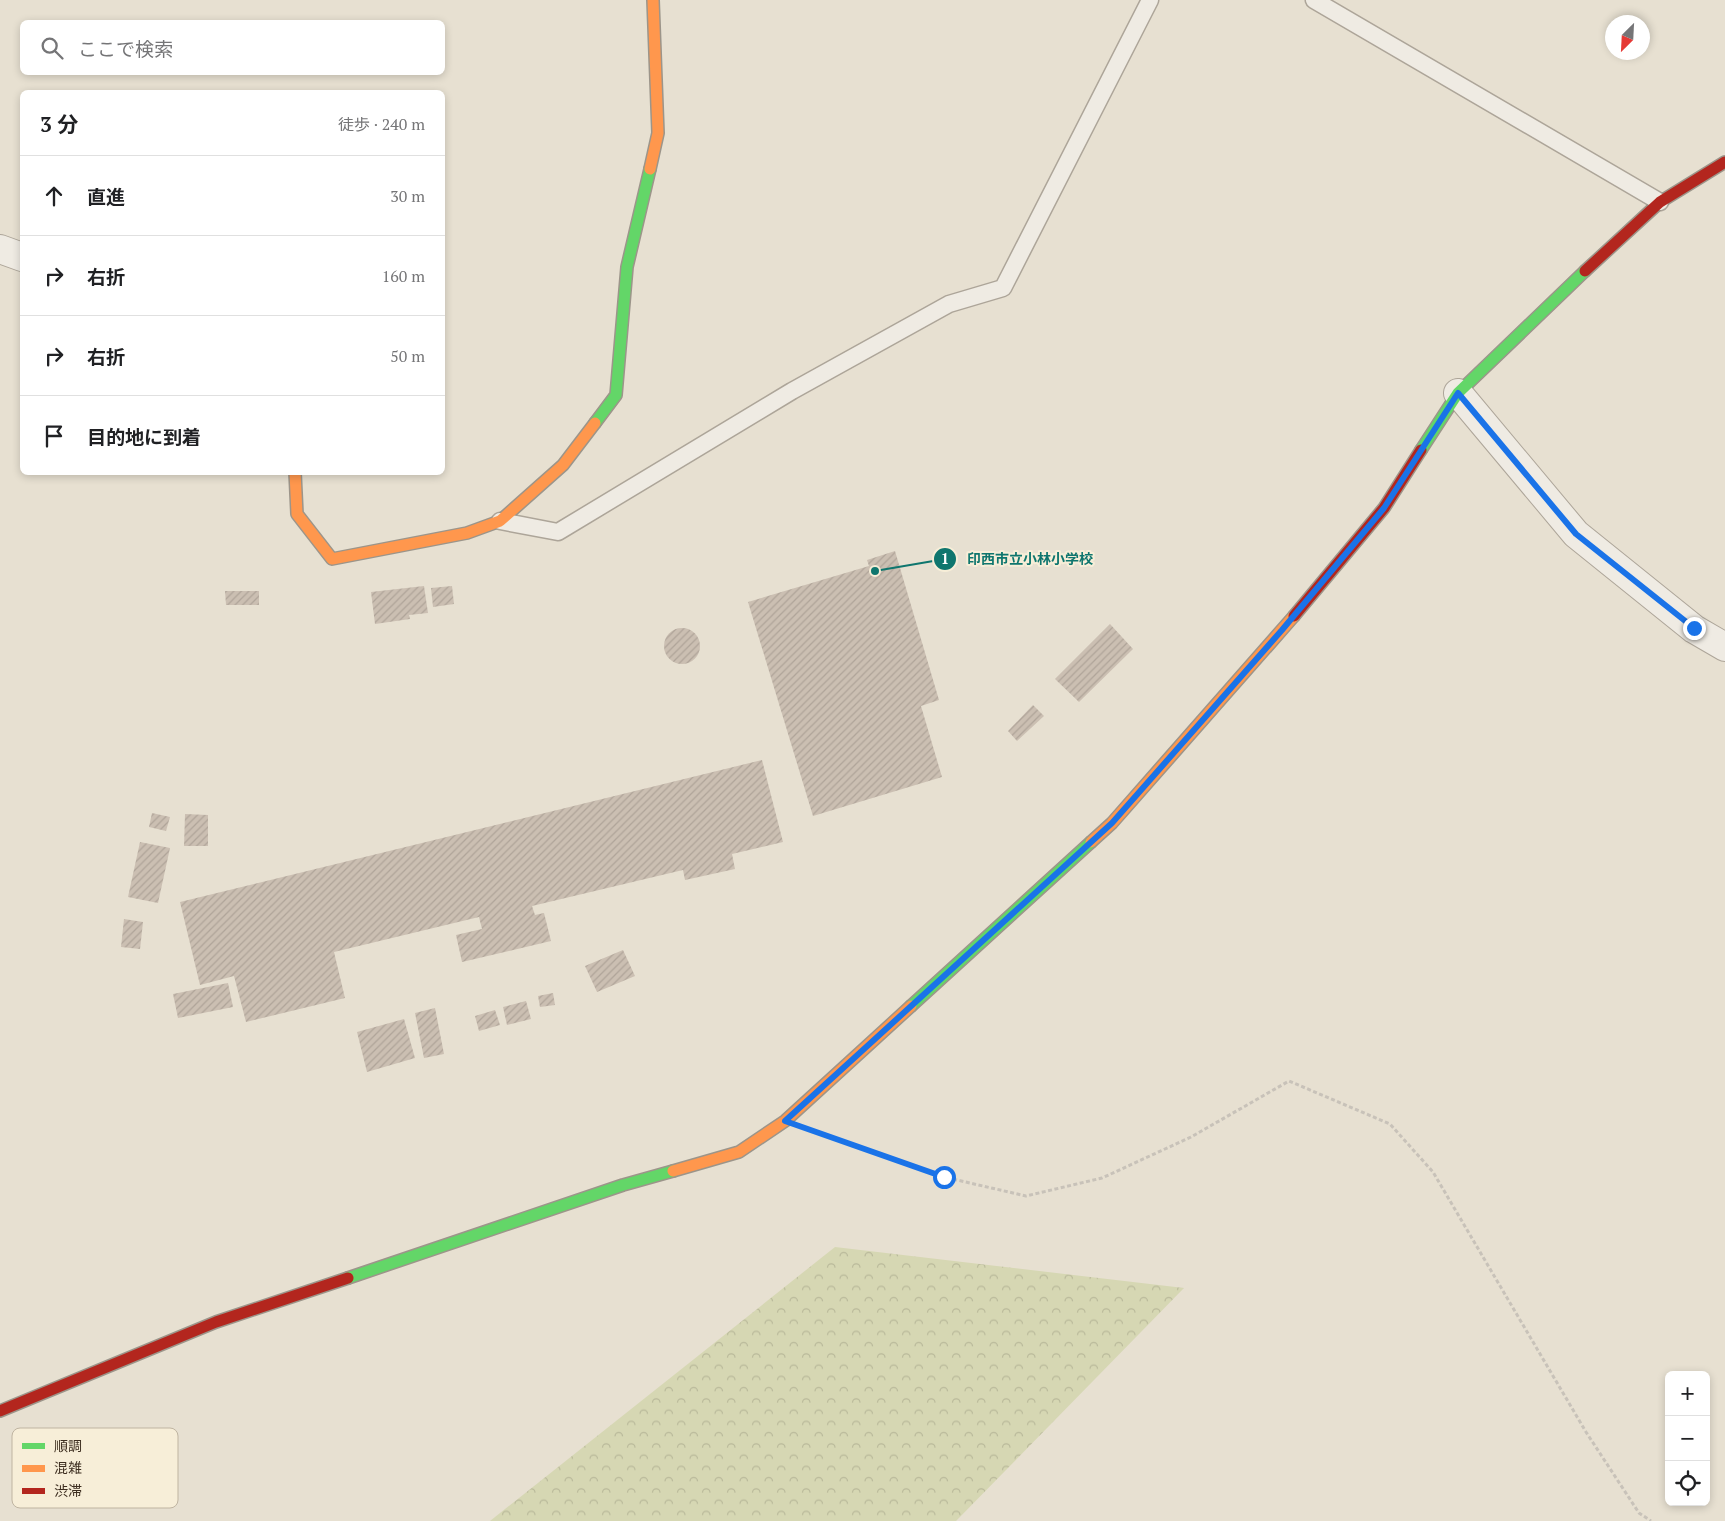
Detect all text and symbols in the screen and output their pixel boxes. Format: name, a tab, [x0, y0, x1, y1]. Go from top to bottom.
north arrow	[1605, 15, 1650, 60]
search box	[20, 20, 445, 75]
icon: search	[38, 34, 66, 62]
text: ここで検索	[78, 36, 173, 61]
text: 3 分	[40, 110, 79, 138]
text: 徒歩 · 240 m	[338, 113, 425, 135]
icon: ahead	[40, 182, 68, 210]
text: 直進	[87, 184, 125, 209]
text: 30 m	[390, 185, 425, 207]
icon: right	[40, 262, 68, 290]
text: 右折	[87, 264, 125, 289]
text: 160 m	[382, 265, 425, 287]
icon: right	[40, 342, 68, 370]
text: 右折	[87, 344, 125, 369]
text: 50 m	[390, 345, 425, 367]
icon: arrive	[40, 422, 68, 450]
text: 目的地に到着	[87, 424, 201, 449]
callout: 印西市立小林小学校	[932, 544, 1103, 573]
text: 1	[941, 548, 949, 568]
text: 印西市立小林小学校	[967, 549, 1093, 568]
route end	[1683, 617, 1706, 640]
route start	[933, 1166, 956, 1189]
map controls	[1665, 1371, 1710, 1506]
button: +	[1665, 1371, 1710, 1416]
button: −	[1665, 1416, 1710, 1461]
legend	[12, 1428, 178, 1508]
text: 順調	[54, 1436, 82, 1455]
text: 混雑	[54, 1458, 82, 1477]
button: locate	[1665, 1461, 1710, 1506]
text: 渋滞	[54, 1481, 82, 1500]

